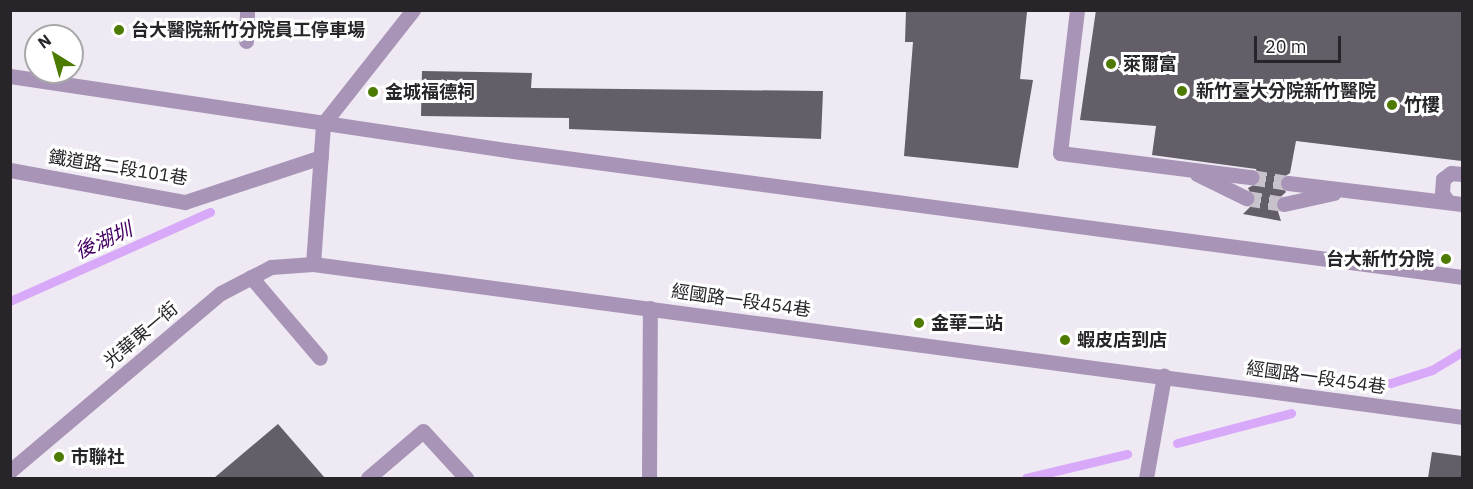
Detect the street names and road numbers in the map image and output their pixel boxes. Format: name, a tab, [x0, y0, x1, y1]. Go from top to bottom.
street label: 鐵道路二段101巷	[47, 146, 189, 190]
street label: 經國路一段454巷	[670, 281, 812, 321]
street label: 光華東一街	[100, 298, 182, 372]
street label: 經國路一段454巷	[1245, 358, 1387, 398]

